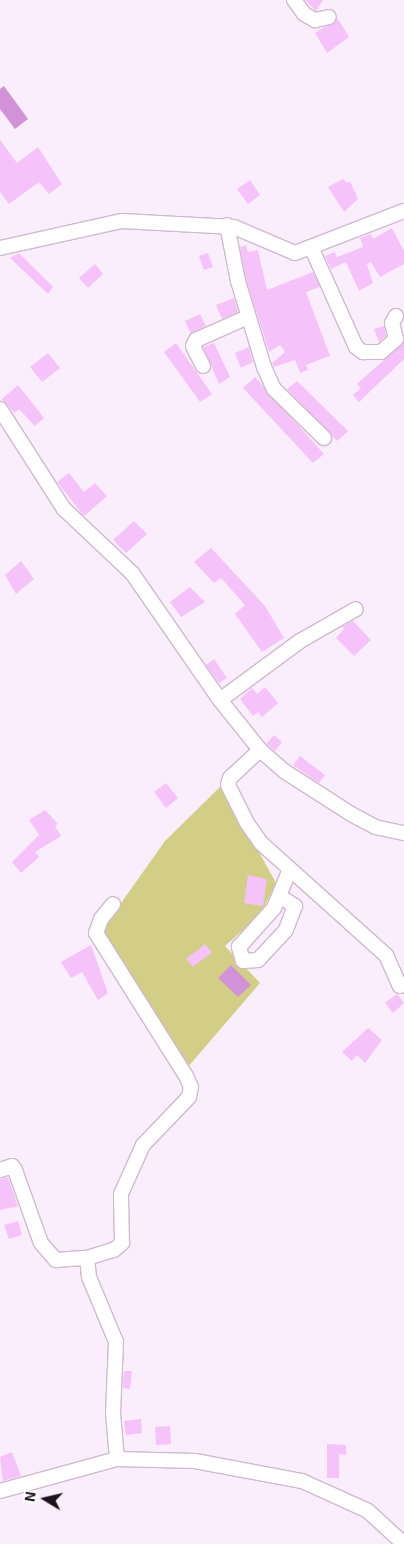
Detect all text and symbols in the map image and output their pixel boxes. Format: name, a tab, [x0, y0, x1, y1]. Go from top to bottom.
north arrow	[20, 1474, 70, 1524]
text: N	[21, 1490, 39, 1503]

